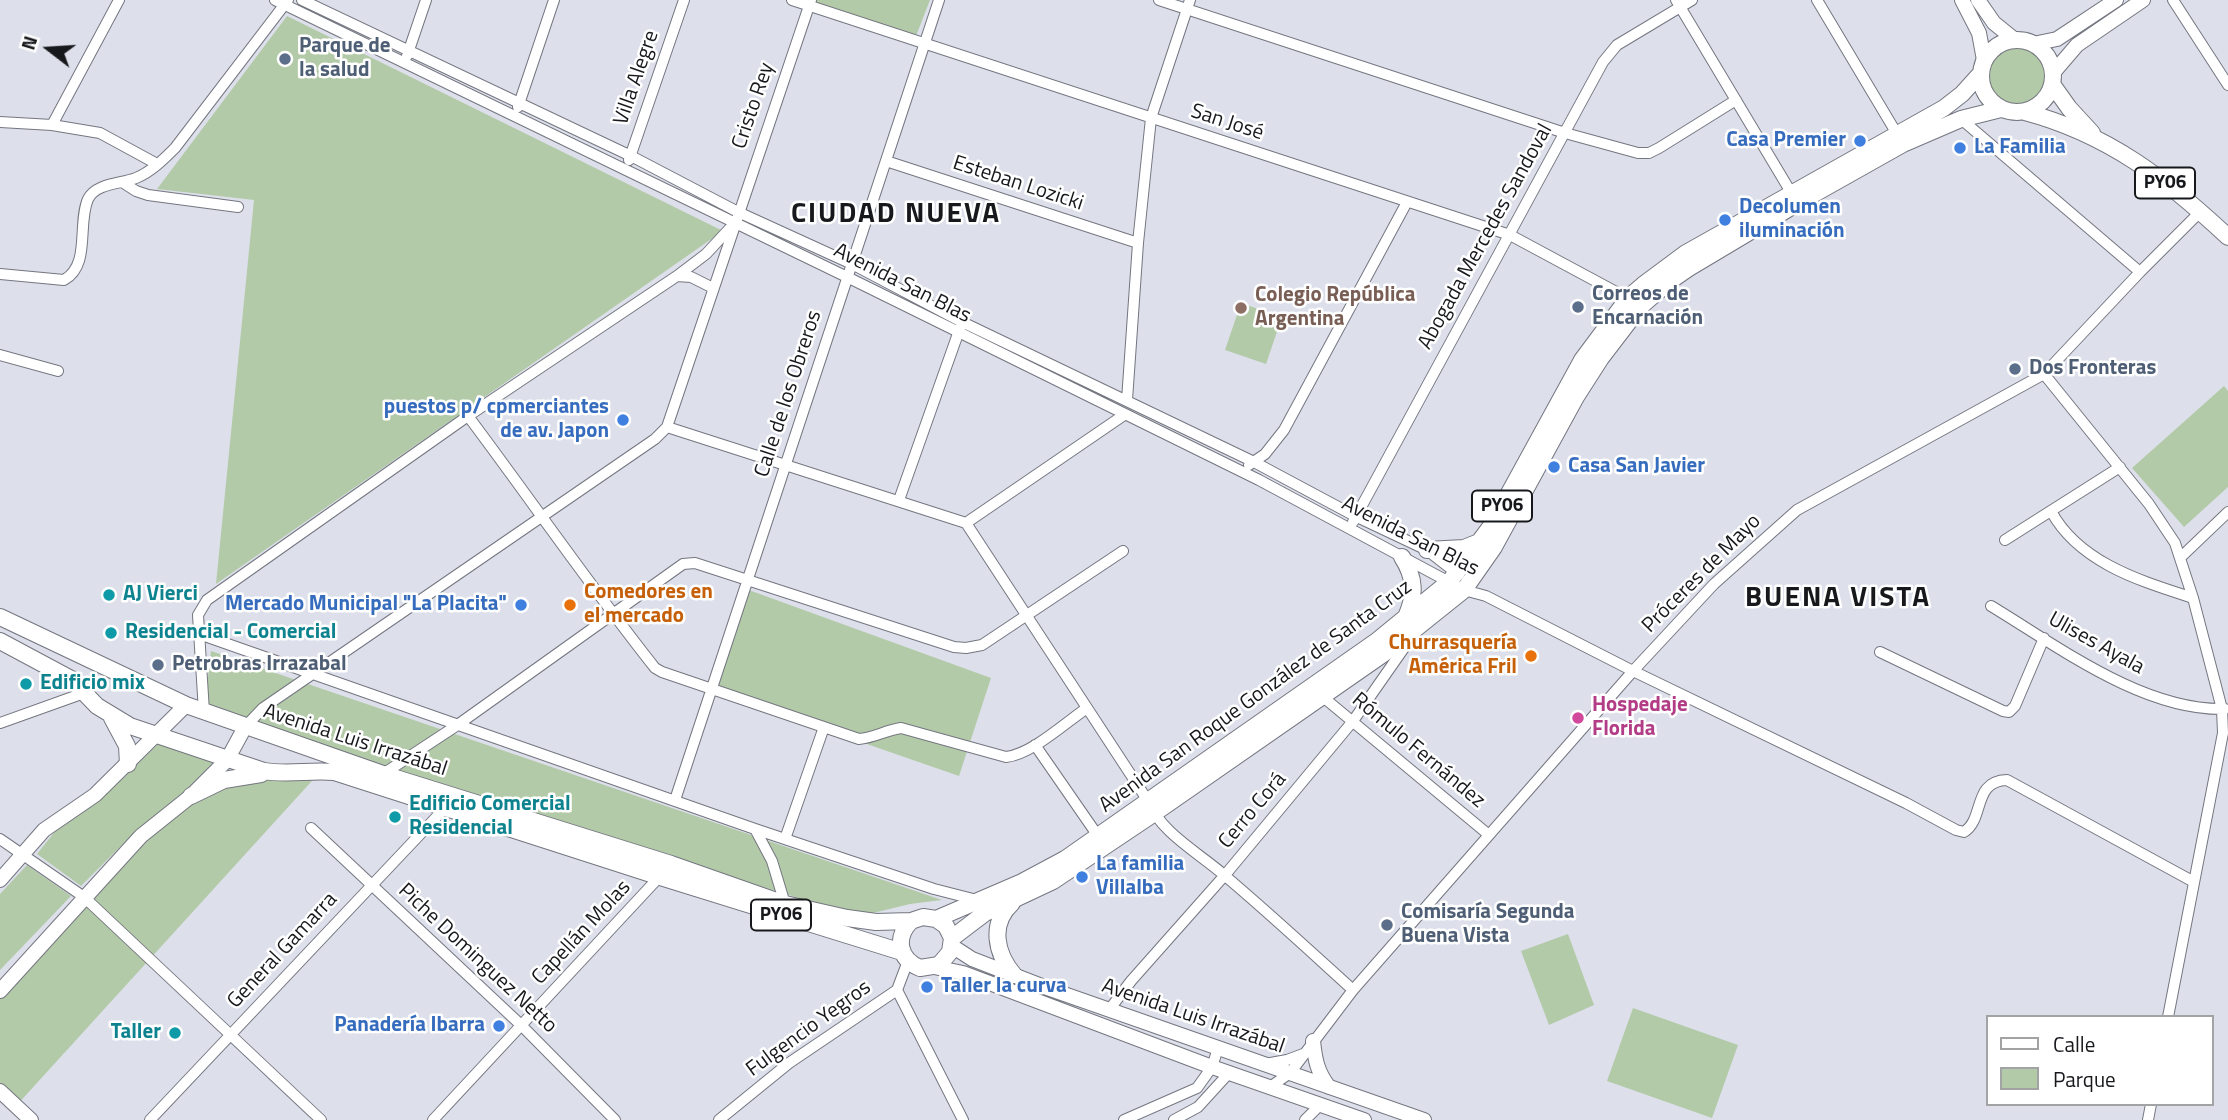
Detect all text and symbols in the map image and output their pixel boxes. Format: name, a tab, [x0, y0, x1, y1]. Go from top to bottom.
north arrow	[14, 14, 84, 84]
street label: Villa Alegre	[609, 28, 665, 128]
text: N	[13, 32, 44, 53]
place label: Parque de la salud	[299, 34, 390, 84]
marker: Parque de la salud	[277, 51, 293, 67]
street label: Cristo Rey	[728, 60, 780, 152]
street label: San José	[1187, 99, 1267, 147]
street label: Abogada Mercedes Sandoval	[1413, 120, 1559, 354]
place label: Casa Premier	[1726, 128, 1846, 154]
marker: Casa Premier	[1852, 133, 1868, 149]
place label: La Familia	[1974, 135, 2066, 161]
marker: La Familia	[1952, 140, 1968, 156]
street label: Esteban Lozicki	[950, 151, 1086, 217]
road number: PY06	[2135, 168, 2195, 198]
place label: Decolumen iluminación	[1739, 195, 1845, 245]
district label: CIUDAD NUEVA	[792, 198, 1000, 232]
marker: Decolumen iluminación	[1717, 212, 1733, 228]
street label: Avenida San Blas	[829, 239, 975, 329]
place label: Correos de Encarnación	[1592, 282, 1703, 332]
place label: Colegio República Argentina	[1255, 283, 1415, 333]
marker: Correos de Encarnación	[1570, 299, 1586, 315]
marker: Colegio República Argentina	[1233, 300, 1249, 316]
street label: Calle de los Obreros	[750, 307, 828, 481]
place label: Dos Fronteras	[2029, 356, 2156, 382]
marker: Dos Fronteras	[2007, 361, 2023, 377]
place label: puestos p/ cpmerciantes de av. Japon	[384, 395, 609, 445]
marker: puestos p/ cpmerciantes de av. Japon	[615, 412, 631, 428]
place label: Casa San Javier	[1568, 454, 1705, 480]
marker: Casa San Javier	[1546, 459, 1562, 475]
road number: PY06	[1472, 491, 1532, 522]
street label: Avenida San Blas	[1337, 492, 1483, 582]
street label: Próceres de Mayo	[1637, 509, 1767, 639]
street label: Avenida San Roque González de Santa Cruz	[1095, 575, 1417, 819]
place label: Comedores en el mercado	[584, 580, 713, 630]
place label: AJ Vierci	[123, 582, 198, 608]
district label: BUENA VISTA	[1746, 582, 1930, 616]
marker: AJ Vierci	[101, 587, 117, 603]
place label: Mercado Municipal "La Placita"	[225, 592, 507, 618]
marker: Mercado Municipal "La Placita"	[513, 597, 529, 613]
marker: Comedores en el mercado	[562, 597, 578, 613]
street label: Ulises Ayala	[2044, 607, 2148, 681]
place label: Residencial - Comercial	[125, 620, 336, 646]
marker: Residencial - Comercial	[103, 625, 119, 641]
place label: Churrasquería América Fril	[1388, 631, 1517, 681]
marker: Churrasquería América Fril	[1523, 648, 1539, 664]
place label: Petrobras Irrazabal	[172, 652, 347, 678]
marker: Petrobras Irrazabal	[150, 657, 166, 673]
place label: Edificio mix	[40, 671, 145, 697]
marker: Edificio mix	[18, 676, 34, 692]
street label: Rómulo Fernández	[1346, 688, 1490, 814]
place label: Hospedaje Florida	[1592, 693, 1688, 743]
street label: Avenida Luis Irrazábal	[260, 699, 450, 783]
marker: Hospedaje Florida	[1570, 710, 1586, 726]
street label: Cerro Corá	[1214, 768, 1292, 854]
place label: Edificio Comercial Residencial	[409, 792, 571, 842]
marker: Edificio Comercial Residencial	[387, 809, 403, 825]
place label: La familia Villalba	[1096, 852, 1184, 902]
marker: La familia Villalba	[1074, 869, 1090, 885]
street label: Capellán Molas	[527, 876, 637, 990]
street label: Piche Dominguez Netto	[392, 879, 562, 1039]
street label: General Gamarra	[223, 888, 343, 1014]
road number: PY06	[751, 900, 811, 931]
place label: Comisaría Segunda Buena Vista	[1401, 900, 1575, 950]
marker: Comisaría Segunda Buena Vista	[1379, 917, 1395, 933]
place label: Taller la curva	[941, 974, 1067, 1000]
street label: Avenida Luis Irrazábal	[1098, 974, 1288, 1060]
street label: Fulgencio Yegros	[742, 975, 876, 1083]
marker: Taller la curva	[919, 979, 935, 995]
place label: Panadería Ibarra	[334, 1013, 485, 1039]
legend	[1986, 1015, 2214, 1106]
marker: Panadería Ibarra	[491, 1018, 507, 1034]
place label: Taller	[111, 1020, 161, 1046]
marker: Taller	[167, 1025, 183, 1041]
text: Calle	[2053, 1028, 2095, 1060]
text: Parque	[2053, 1063, 2116, 1095]

